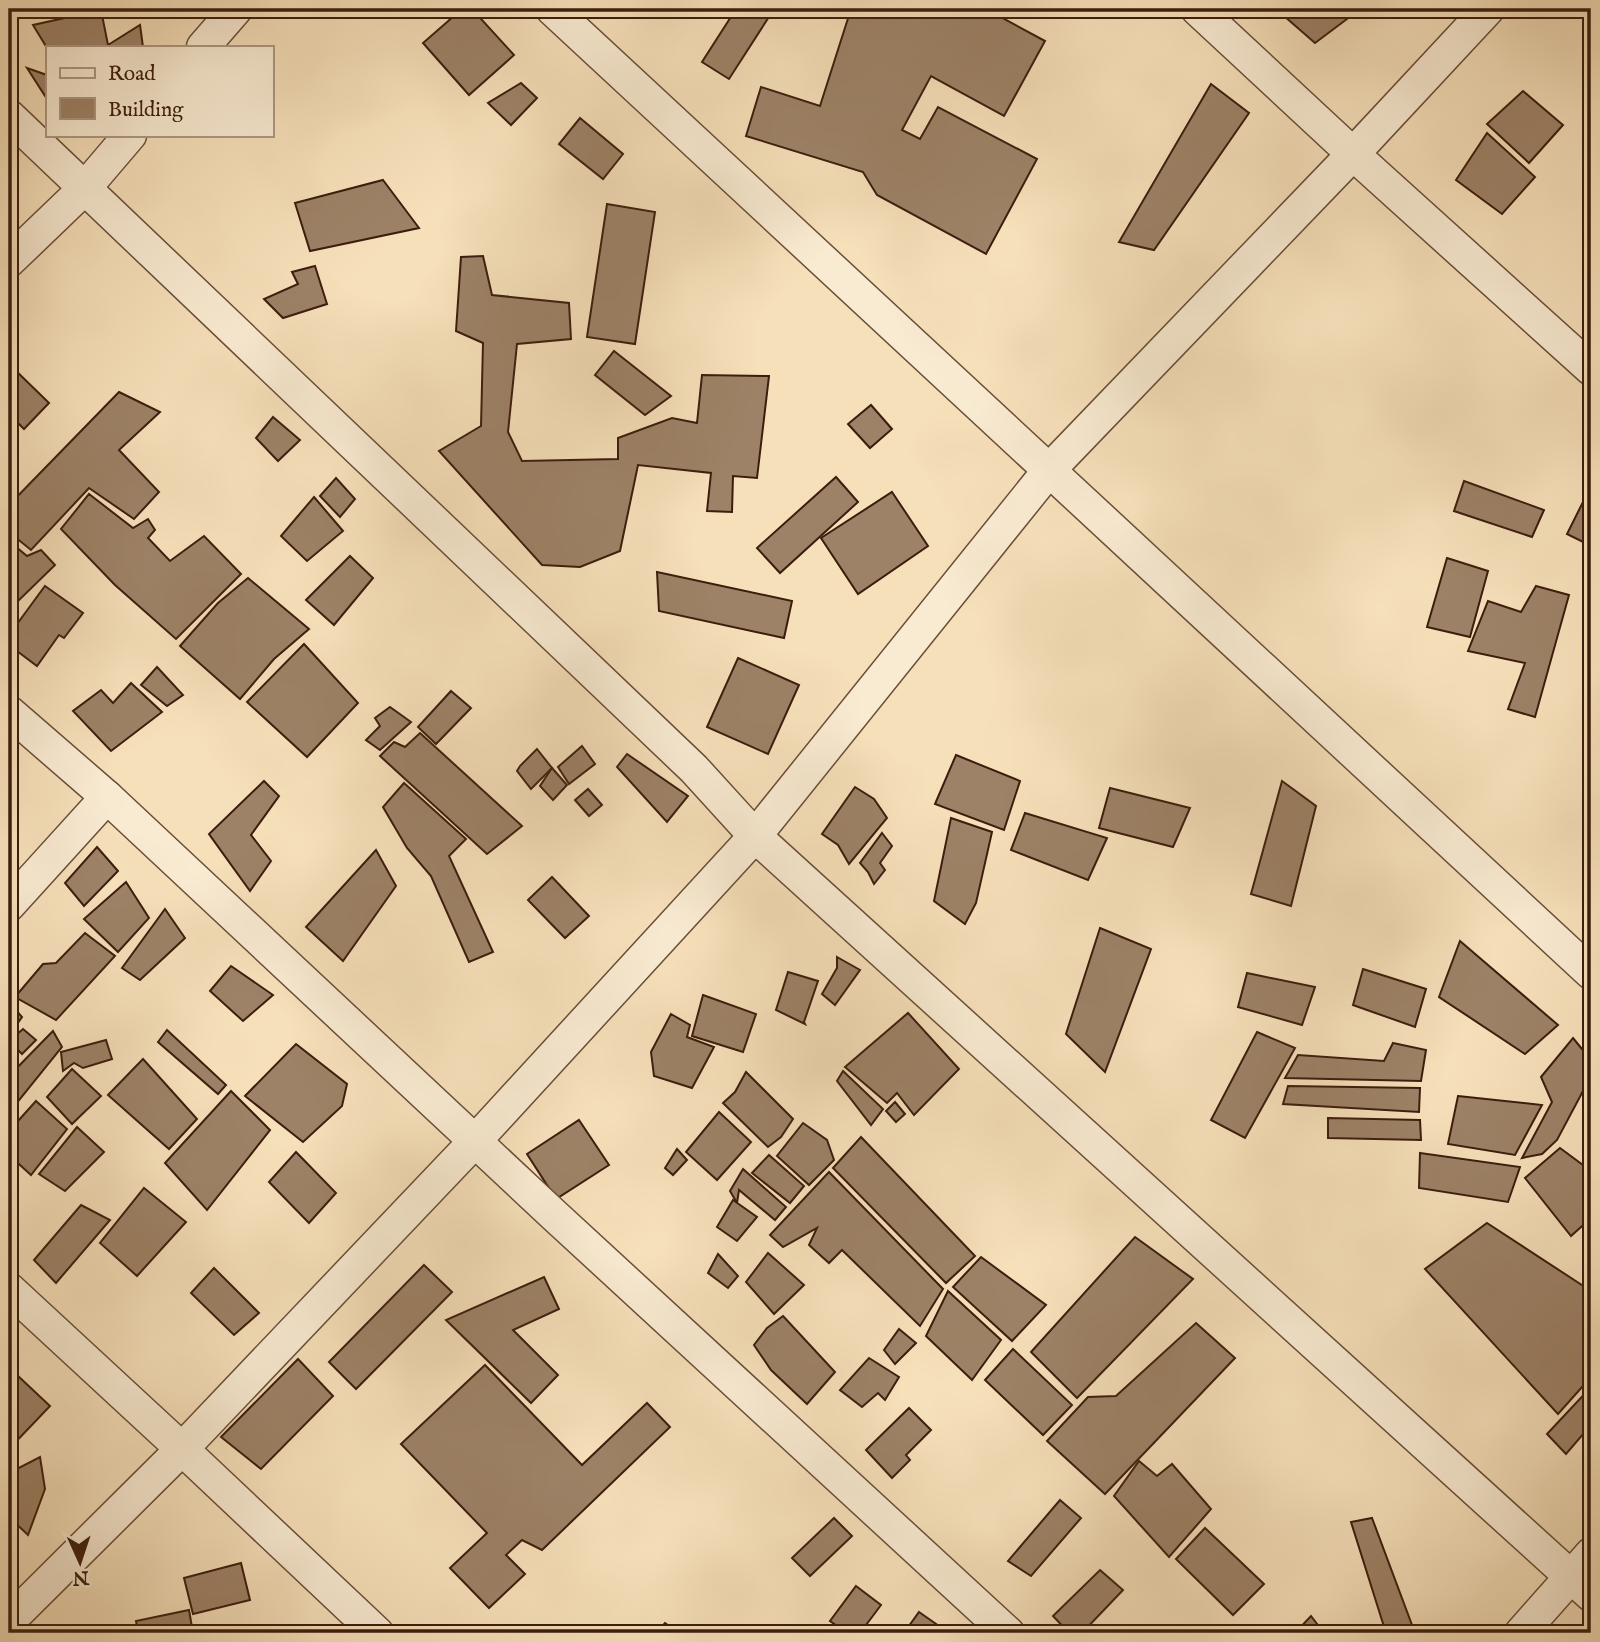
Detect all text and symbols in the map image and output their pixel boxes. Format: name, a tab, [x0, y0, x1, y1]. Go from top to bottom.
legend	[46, 46, 273, 136]
text: Road	[108, 61, 156, 88]
text: Building	[108, 97, 184, 124]
north arrow	[46, 1526, 116, 1596]
text: N	[71, 1565, 91, 1589]

